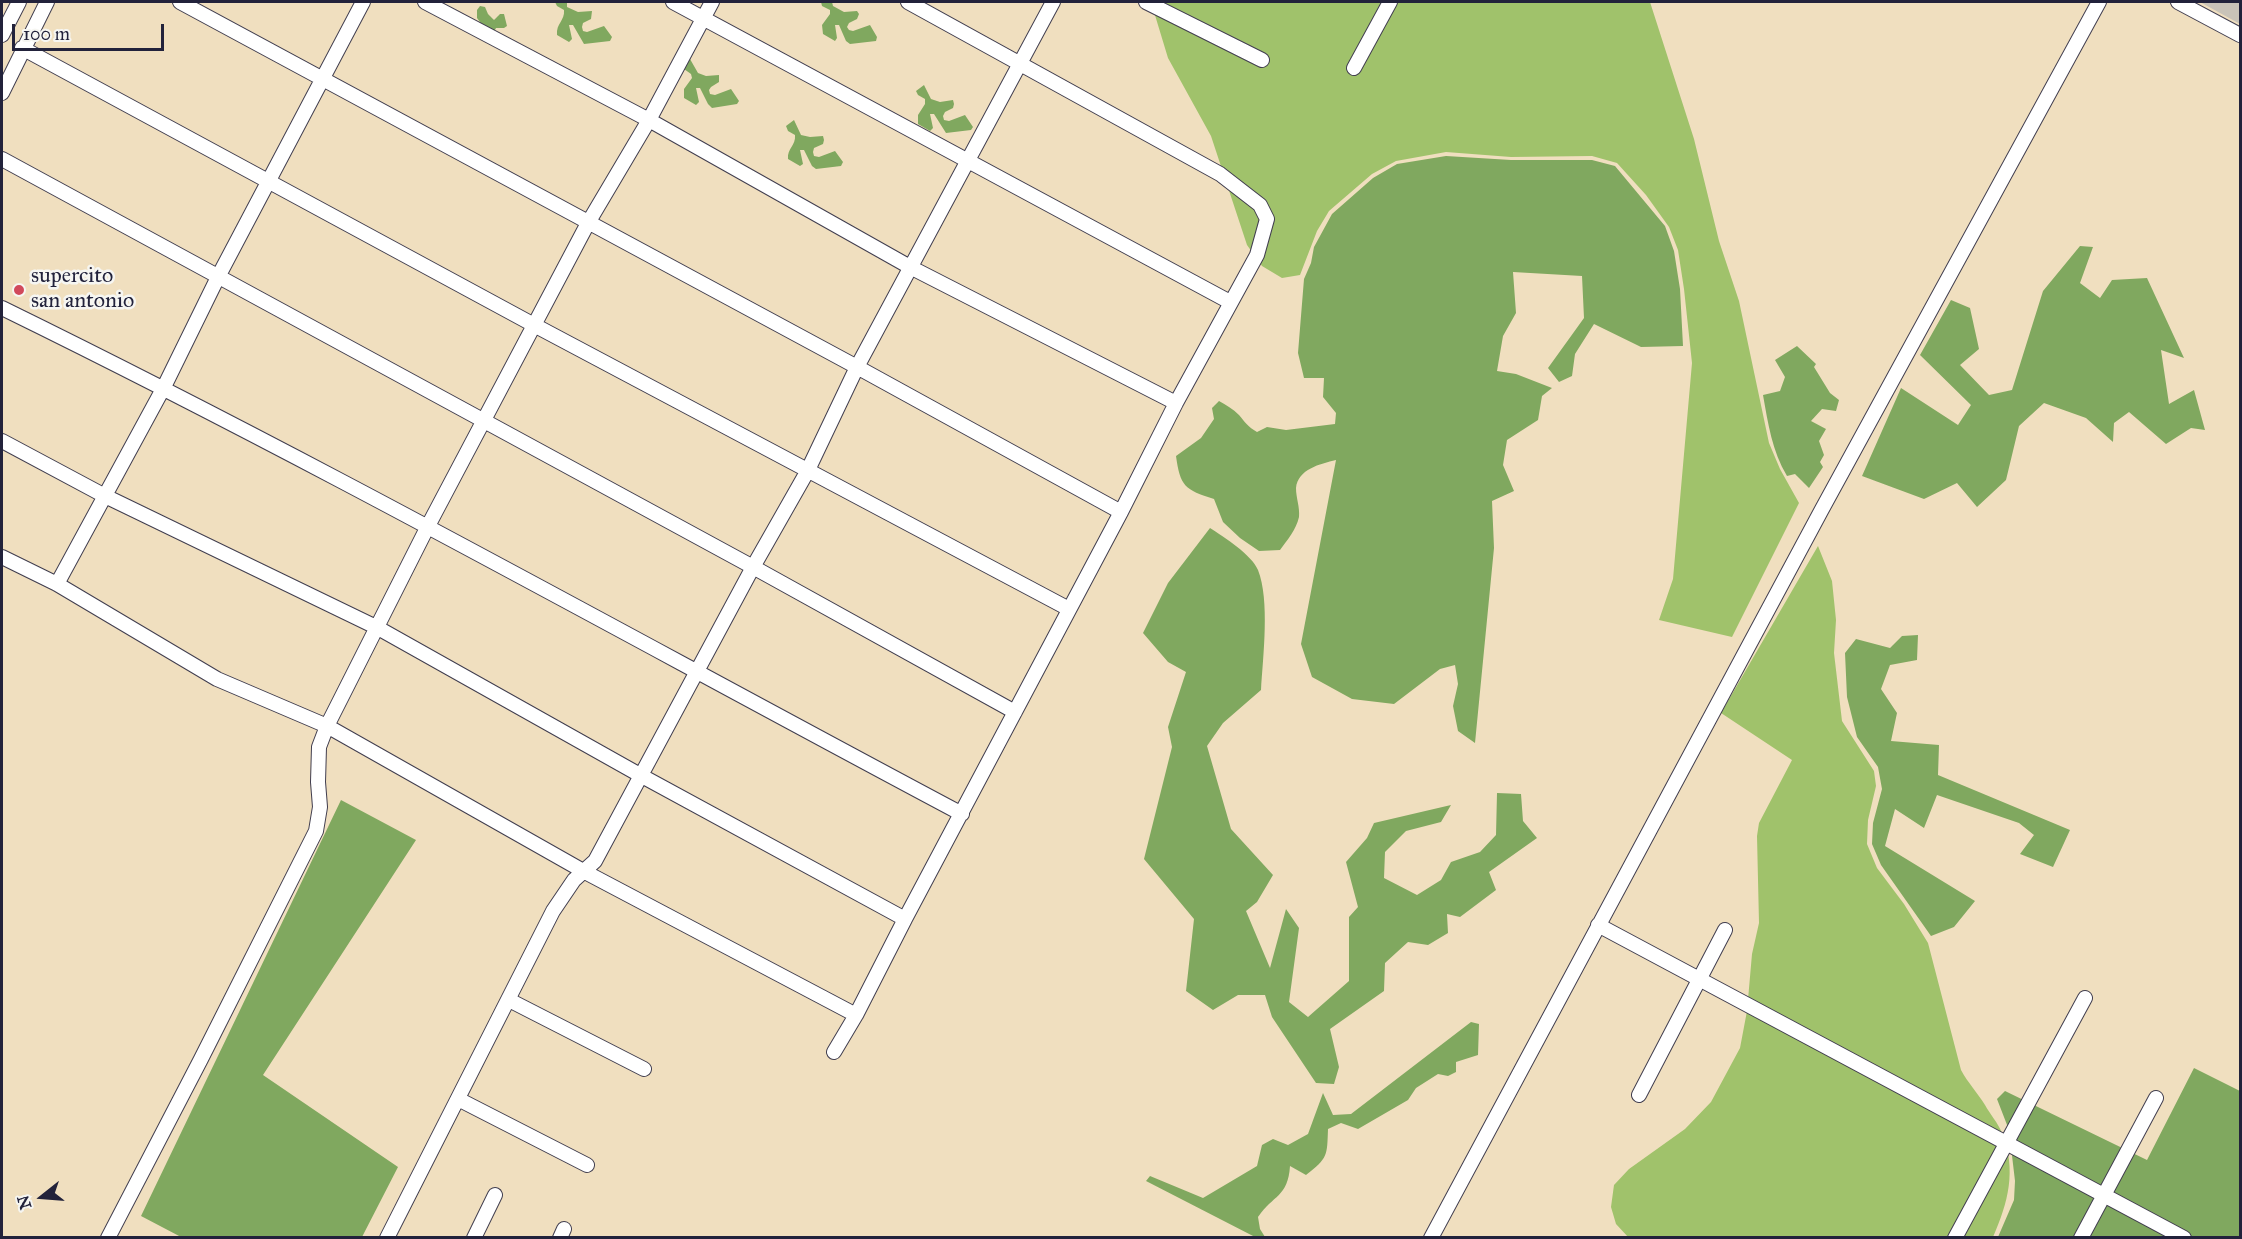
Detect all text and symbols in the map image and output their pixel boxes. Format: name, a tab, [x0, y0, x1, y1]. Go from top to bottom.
scale bar	[15, 12, 166, 50]
text: 100 m	[23, 23, 70, 45]
place label: supercito san antonio	[31, 264, 134, 316]
marker: supercito san antonio	[12, 283, 26, 297]
north arrow	[12, 1167, 72, 1227]
text: N	[13, 1193, 35, 1212]

